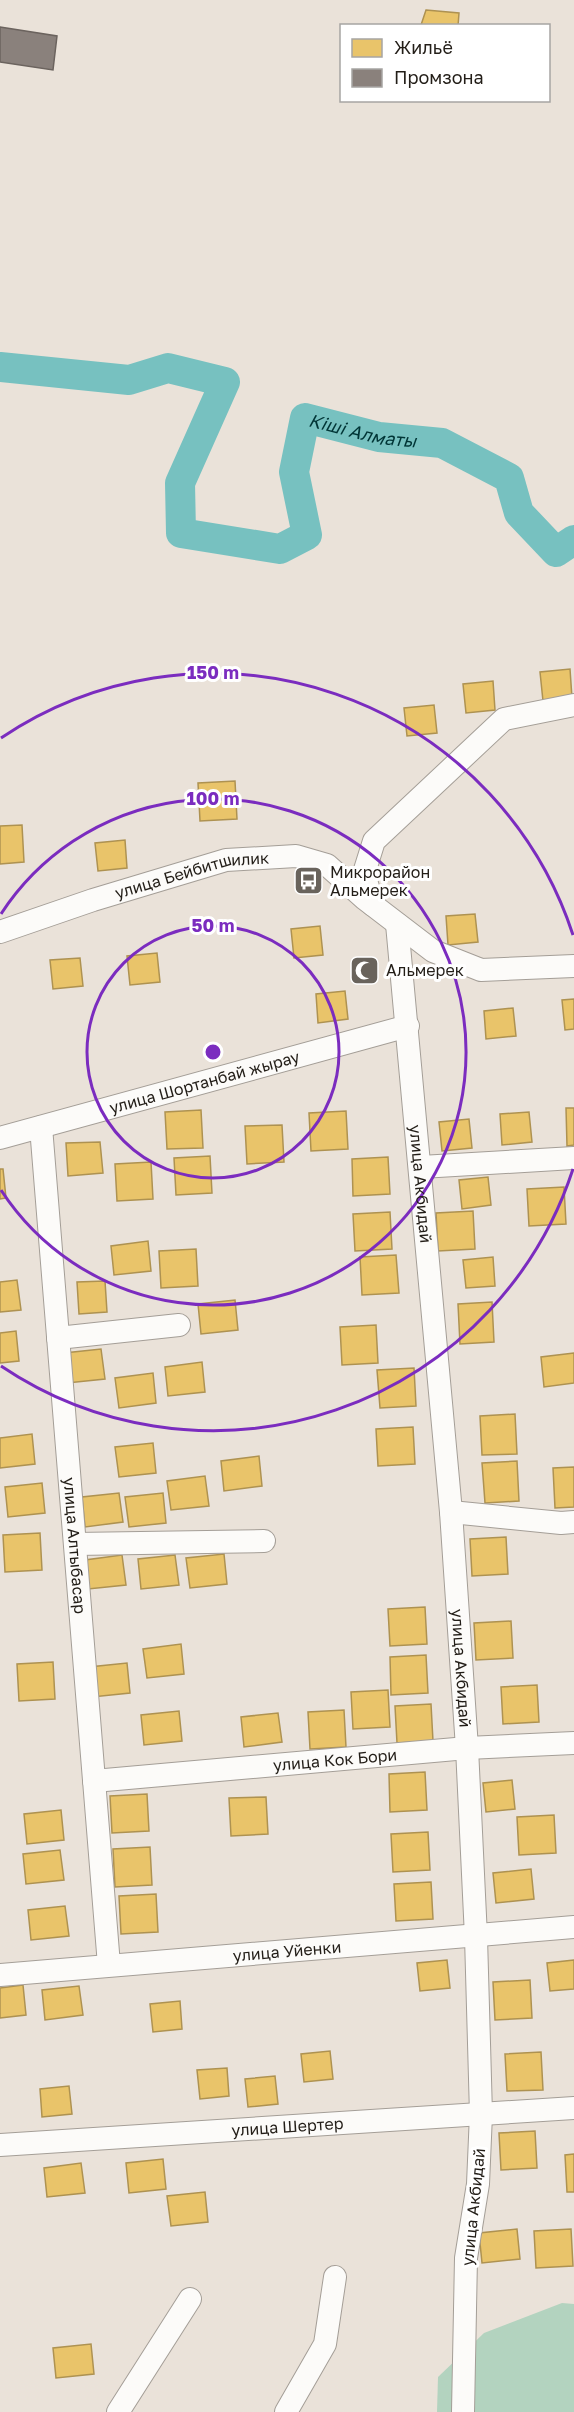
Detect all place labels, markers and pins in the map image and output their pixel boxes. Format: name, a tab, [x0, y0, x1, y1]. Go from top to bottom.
place label: Микрорайон Альмерек	[330, 862, 430, 900]
bus stop icon: Микрорайон Альмерек	[293, 865, 325, 897]
mosque icon: Альмерек	[349, 954, 381, 986]
place label: Альмерек	[386, 960, 464, 980]
centre of rings	[203, 1042, 223, 1062]

